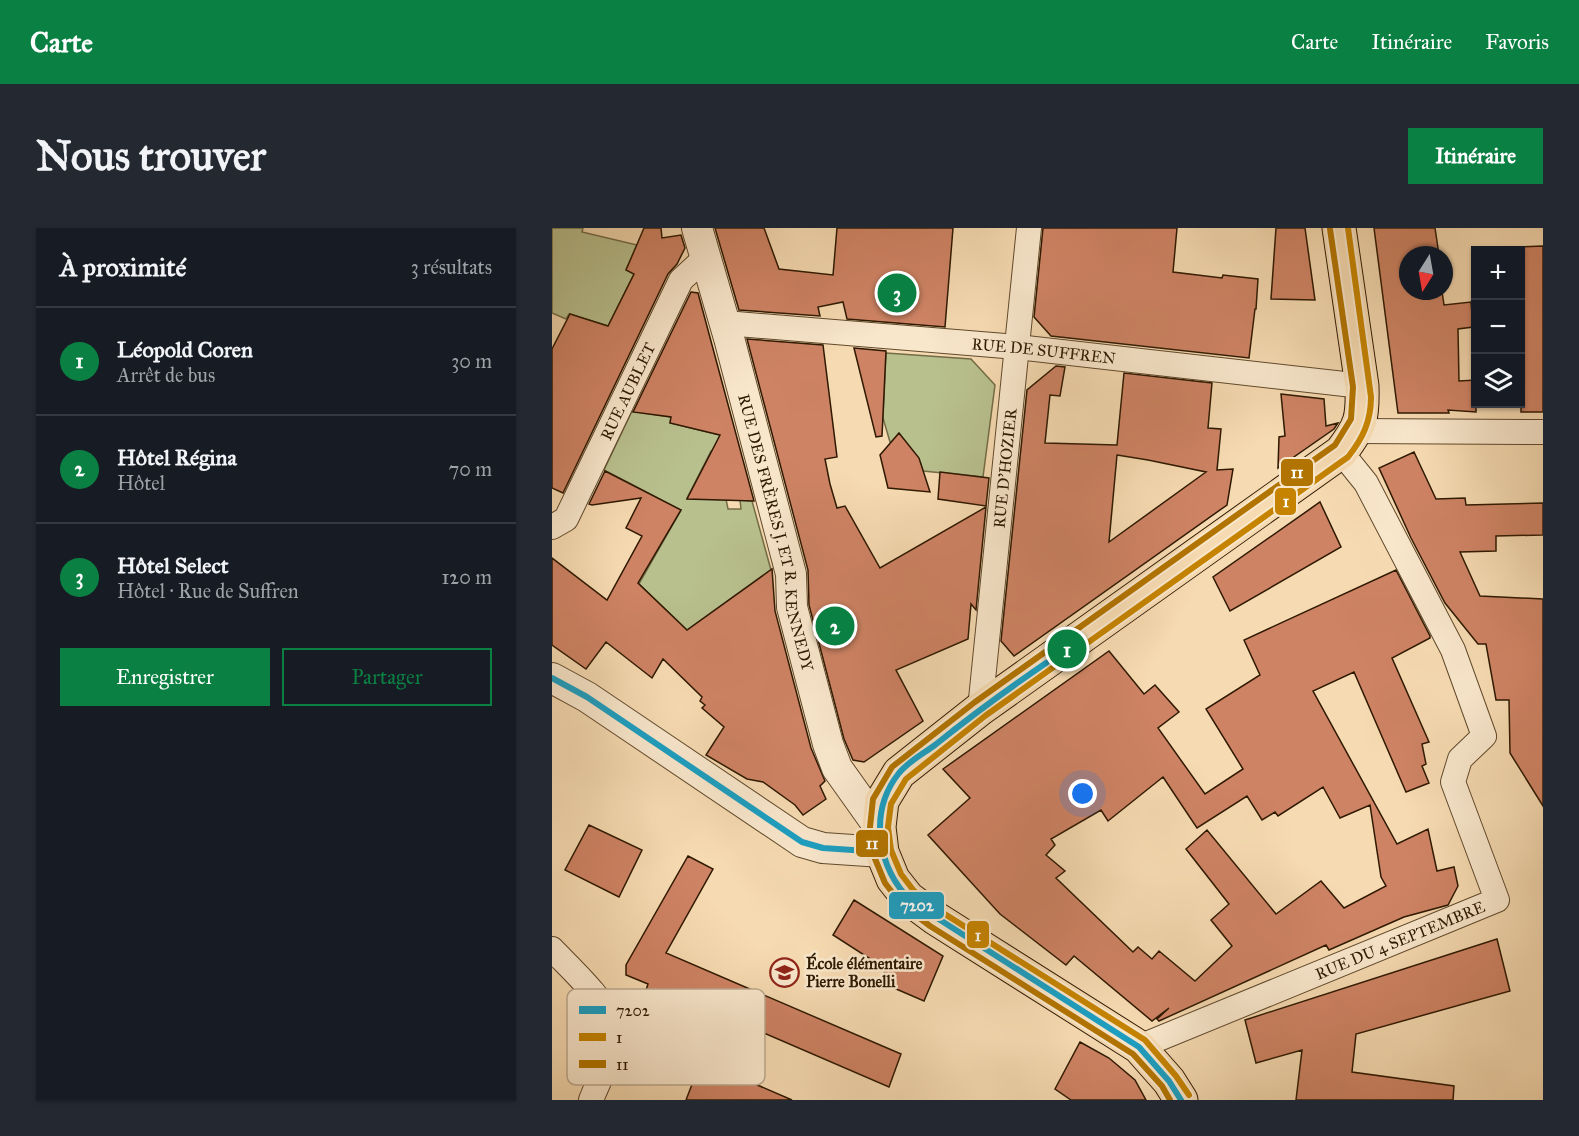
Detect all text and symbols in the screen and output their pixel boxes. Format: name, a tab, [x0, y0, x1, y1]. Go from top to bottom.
text: Carte	[30, 25, 93, 60]
text: Carte	[1291, 29, 1338, 55]
text: Itinéraire	[1371, 29, 1452, 55]
text: Favoris	[1485, 29, 1549, 55]
button: Itinéraire	[1408, 128, 1543, 184]
text: Nous trouver	[36, 130, 266, 182]
north arrow	[1399, 246, 1453, 300]
map controls	[1471, 246, 1525, 408]
button: +	[1471, 246, 1525, 300]
text: À proximité	[60, 251, 186, 283]
text: 3 résultats	[411, 255, 492, 279]
pin: 3	[878, 270, 916, 316]
button: −	[1471, 300, 1525, 354]
street label: RUE DE SUFFREN	[971, 334, 1117, 368]
text: Léopold Coren	[117, 336, 253, 363]
street label: RUE AUBLET	[596, 340, 659, 443]
text: 1	[76, 349, 83, 373]
text: 30 m	[451, 349, 492, 373]
button: layers	[1471, 354, 1525, 408]
text: Arrêt de bus	[117, 363, 215, 387]
street label: RUE DES FRÈRES J. ET R. KENNEDY	[734, 392, 818, 674]
street label: RUE D'HOZIER	[989, 407, 1021, 529]
text: Hôtel Régina	[117, 444, 237, 471]
text: 2	[75, 457, 84, 481]
text: 70 m	[449, 457, 492, 481]
line badge: 11	[1280, 458, 1314, 487]
text: 11	[1291, 463, 1304, 482]
text: Hôtel	[117, 471, 165, 495]
line badge: 1	[1274, 487, 1297, 516]
text: 1	[1283, 492, 1290, 511]
text: Hôtel Select	[117, 552, 229, 579]
text: 3	[76, 565, 84, 589]
text: 120 m	[441, 565, 492, 589]
text: Hôtel · Rue de Suffren	[117, 579, 299, 603]
pin: 2	[816, 604, 854, 648]
pin: 1	[1048, 626, 1086, 672]
button: Enregistrer	[60, 648, 270, 706]
button: Partager	[282, 648, 492, 706]
your location	[1068, 779, 1097, 808]
line badge: 11	[855, 829, 889, 858]
text: 11	[866, 834, 879, 853]
line badge: 7202	[888, 891, 945, 920]
text: 7202	[900, 896, 935, 915]
street label: RUE DU 4 SEPTEMBRE	[1313, 897, 1488, 984]
line badge: 1	[966, 920, 990, 949]
text: 1	[975, 926, 982, 945]
place label: École élémentaire Pierre Bonelli	[806, 952, 923, 991]
school or university icon: École élémentaire Pierre Bonelli	[769, 956, 801, 988]
legend	[567, 989, 765, 1085]
text: 7202	[616, 1001, 650, 1020]
text: 1	[616, 1028, 622, 1047]
text: 11	[616, 1055, 629, 1074]

